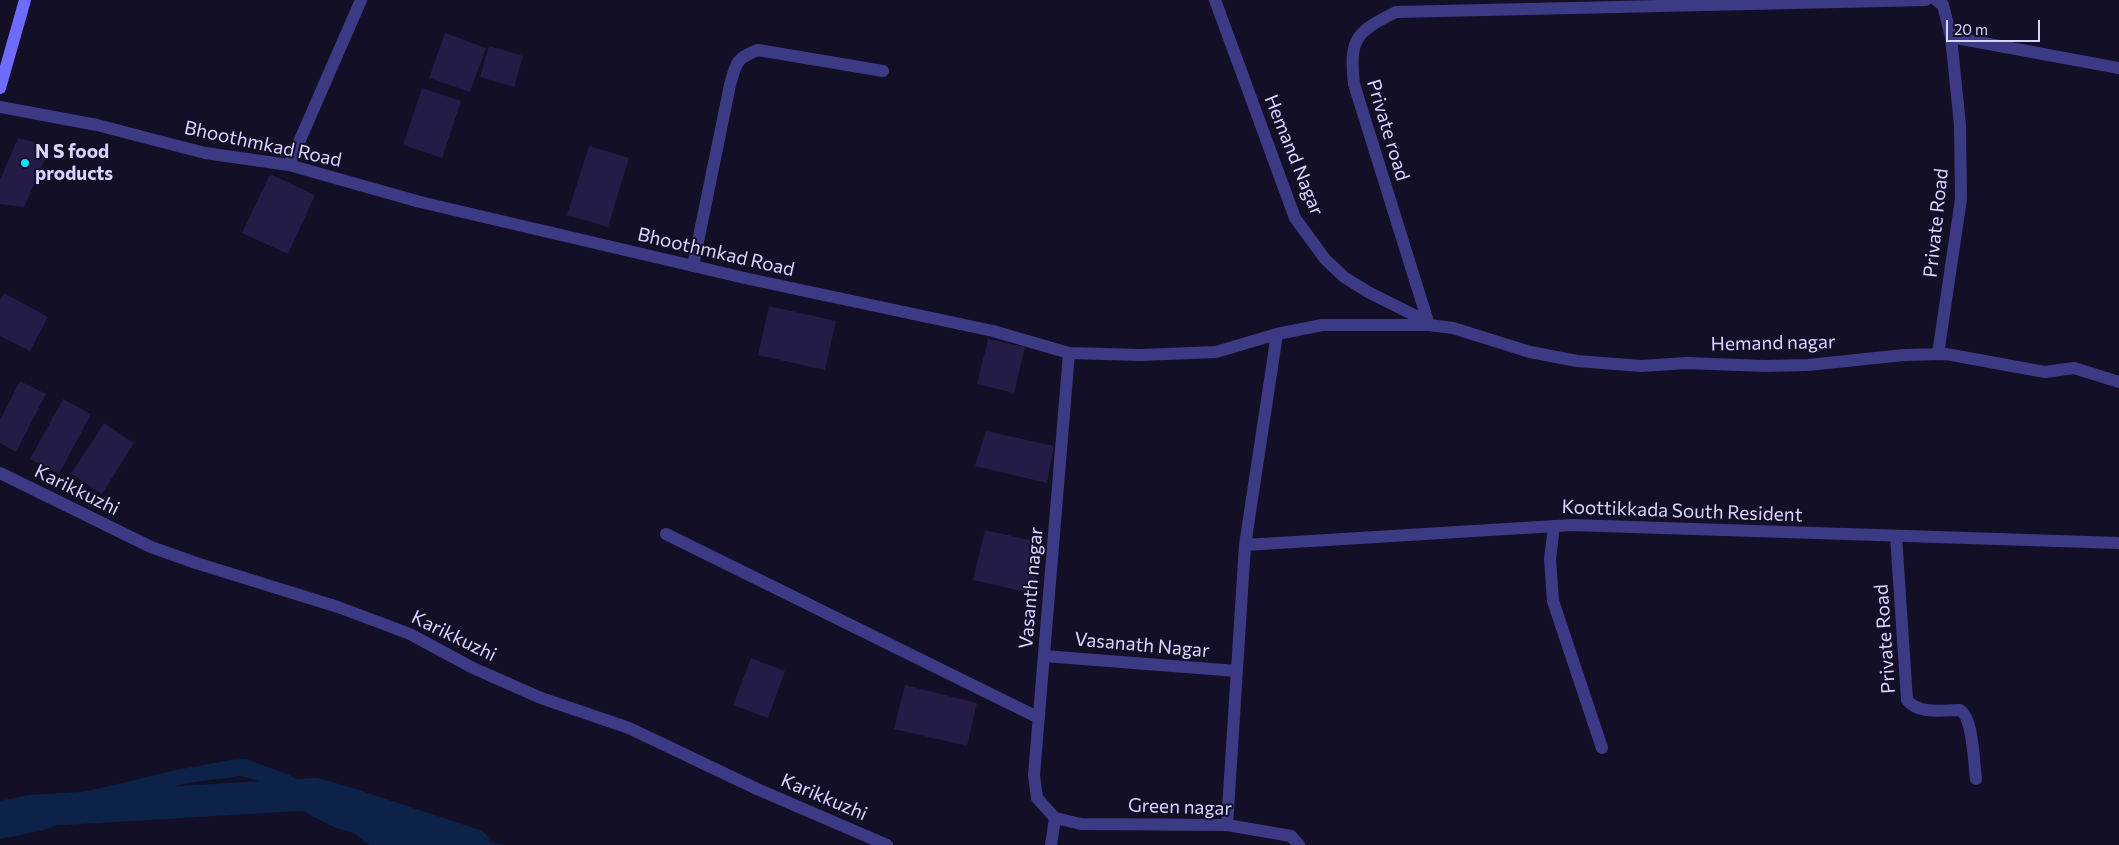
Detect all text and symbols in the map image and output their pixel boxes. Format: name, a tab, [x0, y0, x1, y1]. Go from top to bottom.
scale bar	[1949, 10, 2043, 42]
text: 20 m	[1954, 20, 1988, 38]
street label: Private road	[1362, 77, 1414, 183]
street label: Hemand Nagar	[1259, 91, 1329, 219]
street label: Bhoothmkad Road	[182, 116, 344, 172]
place label: N S food products	[35, 141, 113, 185]
marker: N S food products	[19, 157, 31, 169]
street label: Private Road	[1919, 167, 1953, 279]
street label: Bhoothmkad Road	[635, 223, 797, 281]
street label: Hemand nagar	[1710, 331, 1836, 355]
street label: Karikkuzhi	[31, 460, 123, 520]
street label: Koottikkada South Resident	[1561, 495, 1803, 527]
street label: Vasanth nagar	[1014, 526, 1048, 650]
street label: Private Road	[1870, 584, 1900, 694]
street label: Karikkuzhi	[408, 606, 500, 666]
street label: Vasanath Nagar	[1073, 628, 1211, 662]
street label: Karikkuzhi	[777, 769, 871, 825]
street label: Green nagar	[1127, 794, 1233, 820]

